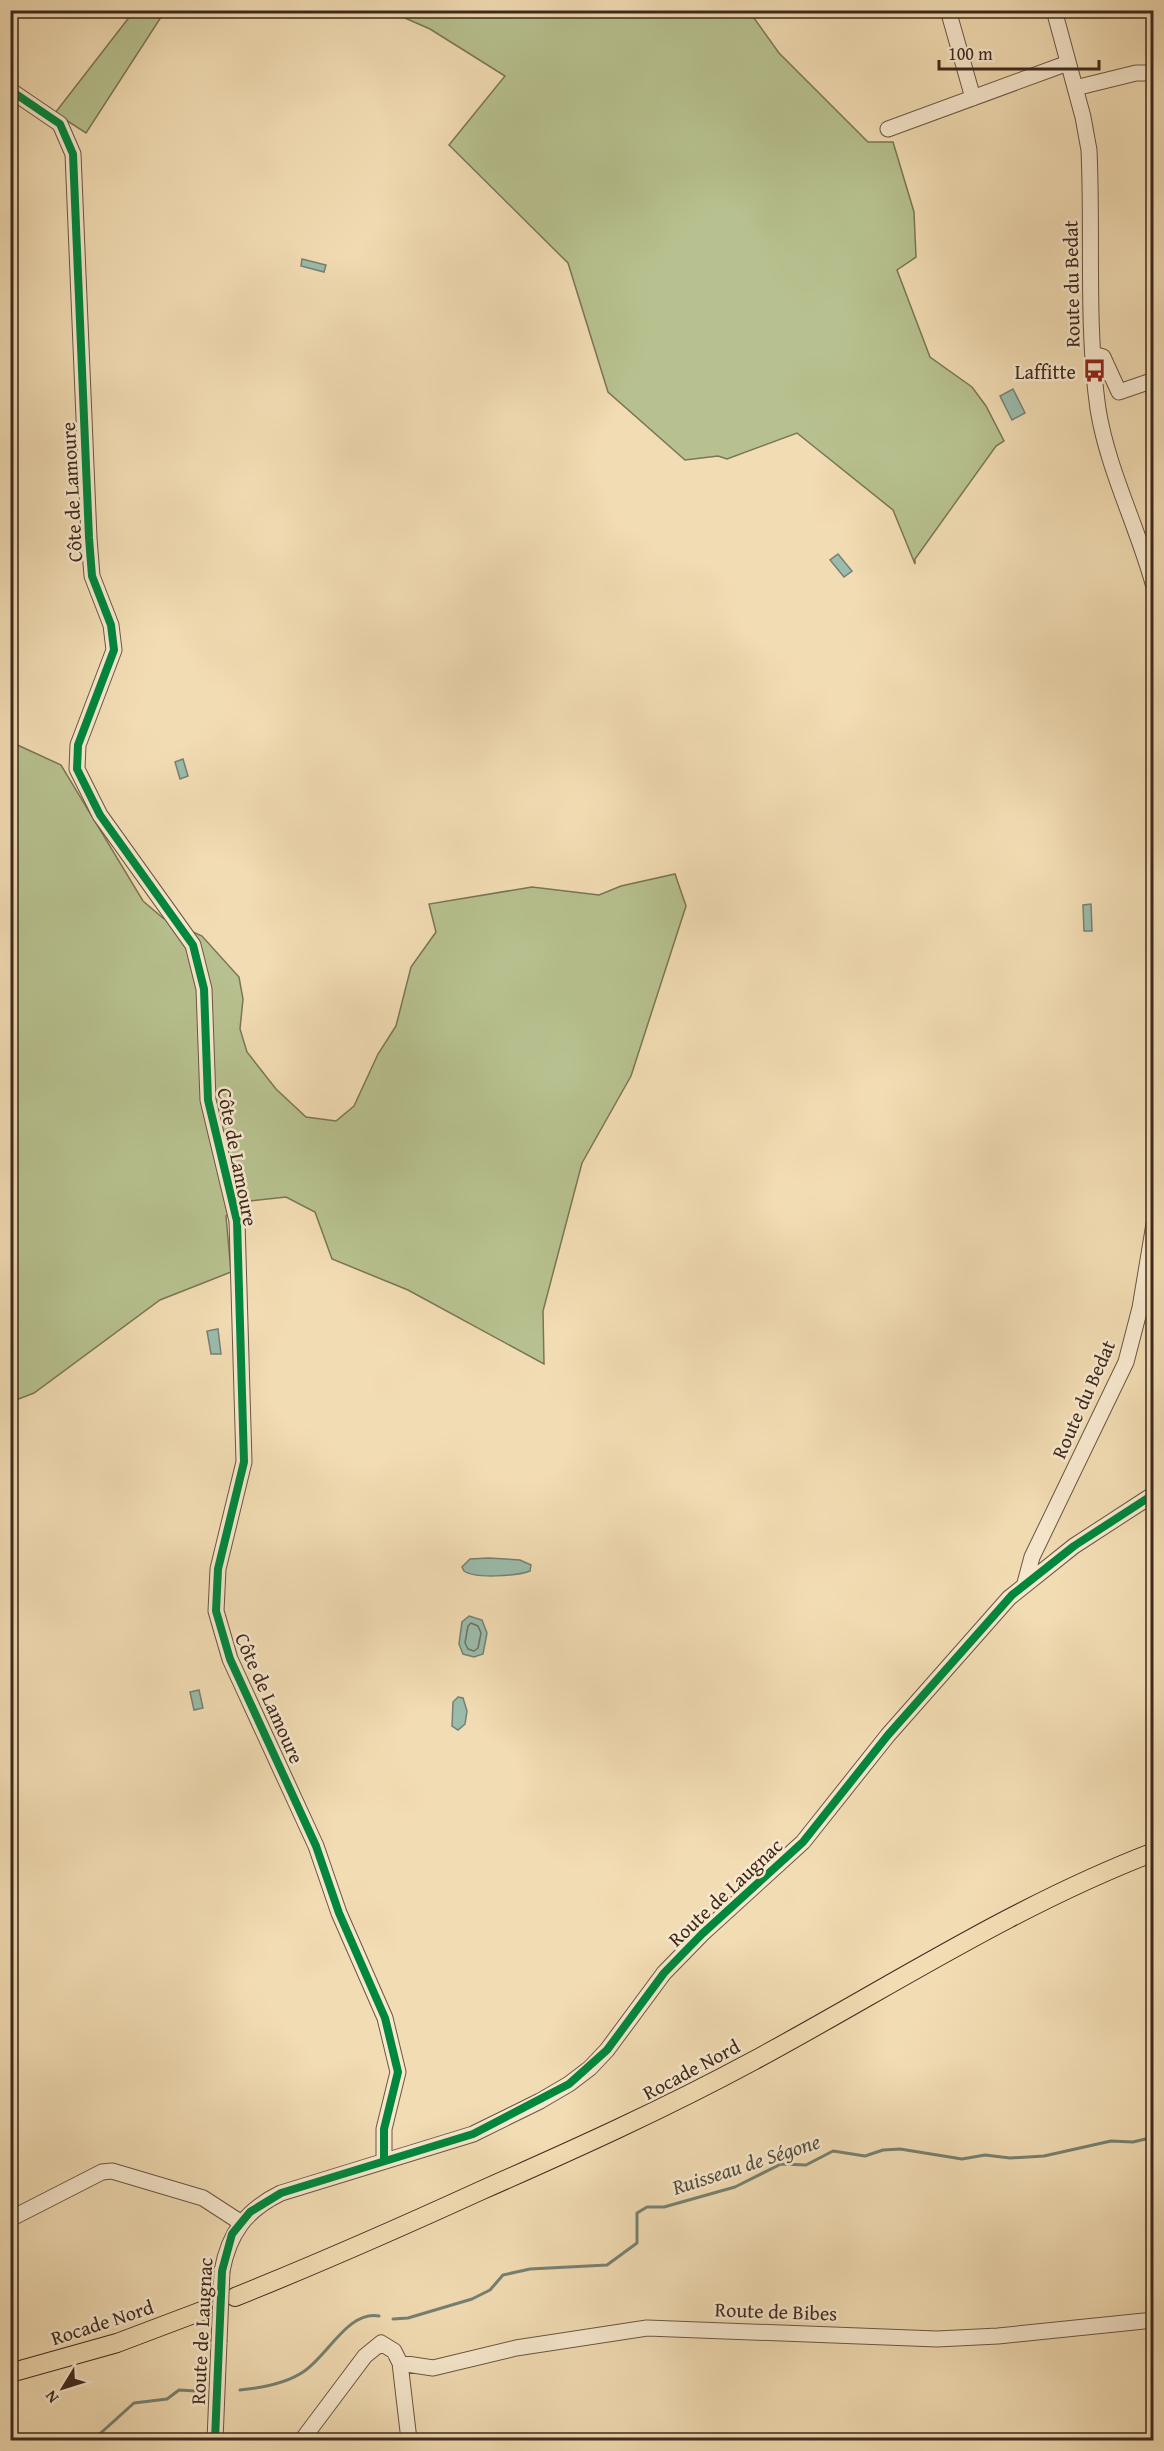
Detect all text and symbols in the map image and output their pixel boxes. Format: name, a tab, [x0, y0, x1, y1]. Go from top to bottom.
scale bar	[939, 33, 1100, 71]
text: 100 m	[948, 40, 993, 67]
street label: Route du Bedat	[1055, 220, 1087, 348]
place label: Laffitte	[1015, 357, 1076, 386]
bus stop icon: Laffitte	[1081, 358, 1107, 384]
street label: Côte de Lamoure	[53, 421, 89, 563]
street label: Côte de Lamoure	[210, 1085, 266, 1229]
street label: Route du Bedat	[1044, 1335, 1122, 1463]
street label: Côte de Lamoure	[228, 1628, 312, 1768]
street label: Route de Laugnac	[661, 1831, 789, 1953]
street label: Rocade Nord	[637, 2031, 745, 2107]
water label: Ruisseau de Ségone	[667, 2125, 824, 2203]
street label: Route de Laugnac	[183, 2257, 219, 2405]
street label: Rocade Nord	[47, 2292, 157, 2352]
street label: Route de Bibes	[714, 2294, 838, 2328]
north arrow	[33, 2358, 93, 2418]
text: N	[38, 2385, 64, 2409]

